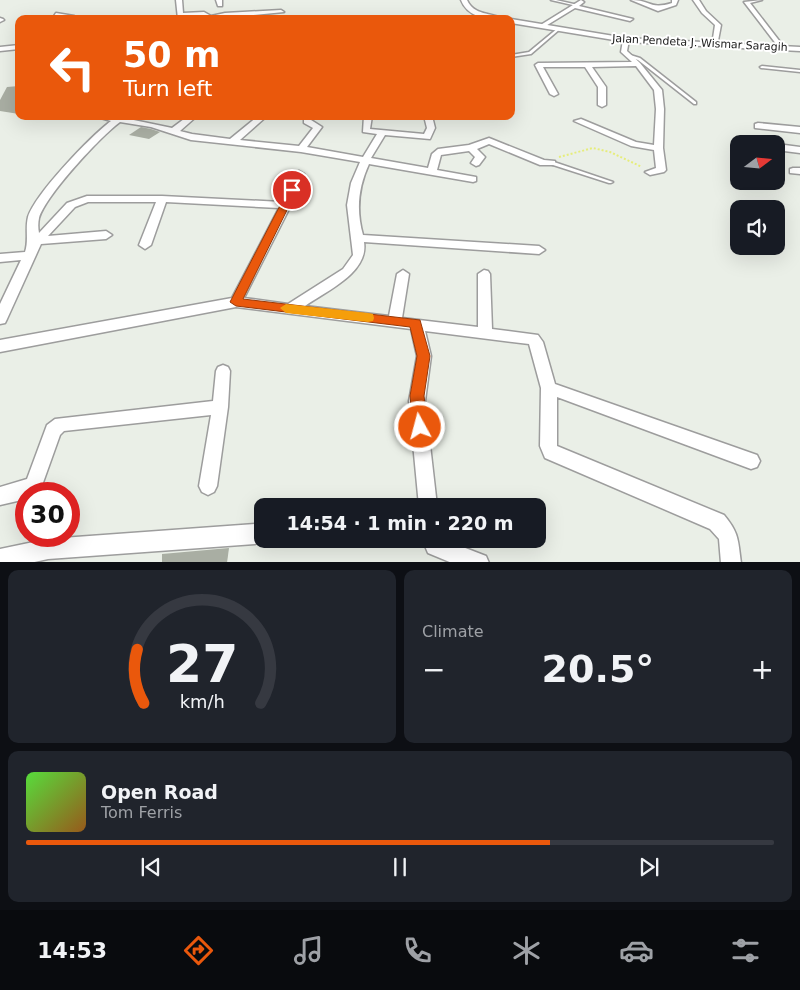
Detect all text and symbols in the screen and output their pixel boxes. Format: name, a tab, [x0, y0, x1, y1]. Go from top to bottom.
street label: Jalan Pendeta J. Wismar Saragih	[611, 32, 788, 54]
icon: left	[40, 35, 105, 100]
text: 50 m	[123, 35, 220, 75]
text: Turn left	[123, 76, 212, 101]
north arrow	[730, 135, 785, 190]
map controls	[730, 135, 785, 255]
pin	[271, 169, 313, 211]
icon: arrive	[278, 176, 306, 204]
button: sound	[730, 200, 785, 255]
position arrow	[393, 400, 445, 452]
speed limit sign: 30	[15, 482, 80, 547]
text: 14:54 · 1 min · 220 m	[286, 512, 514, 534]
text: Climate	[422, 622, 484, 641]
text: 27	[166, 634, 238, 694]
text: 20.5°	[542, 647, 654, 691]
text: −	[422, 653, 445, 686]
text: +	[751, 653, 774, 686]
text: km/h	[179, 691, 225, 712]
text: Open Road	[101, 781, 218, 803]
text: Tom Ferris	[101, 803, 182, 822]
icon: previous	[137, 853, 165, 881]
icon: pause	[386, 853, 414, 881]
icon: next	[635, 853, 663, 881]
icon: directions	[181, 933, 216, 968]
icon: music	[291, 933, 326, 968]
icon: phone	[400, 933, 435, 968]
icon: climate	[509, 933, 544, 968]
icon: car	[619, 933, 654, 968]
icon: filters	[728, 933, 763, 968]
text: 14:53	[37, 938, 107, 963]

